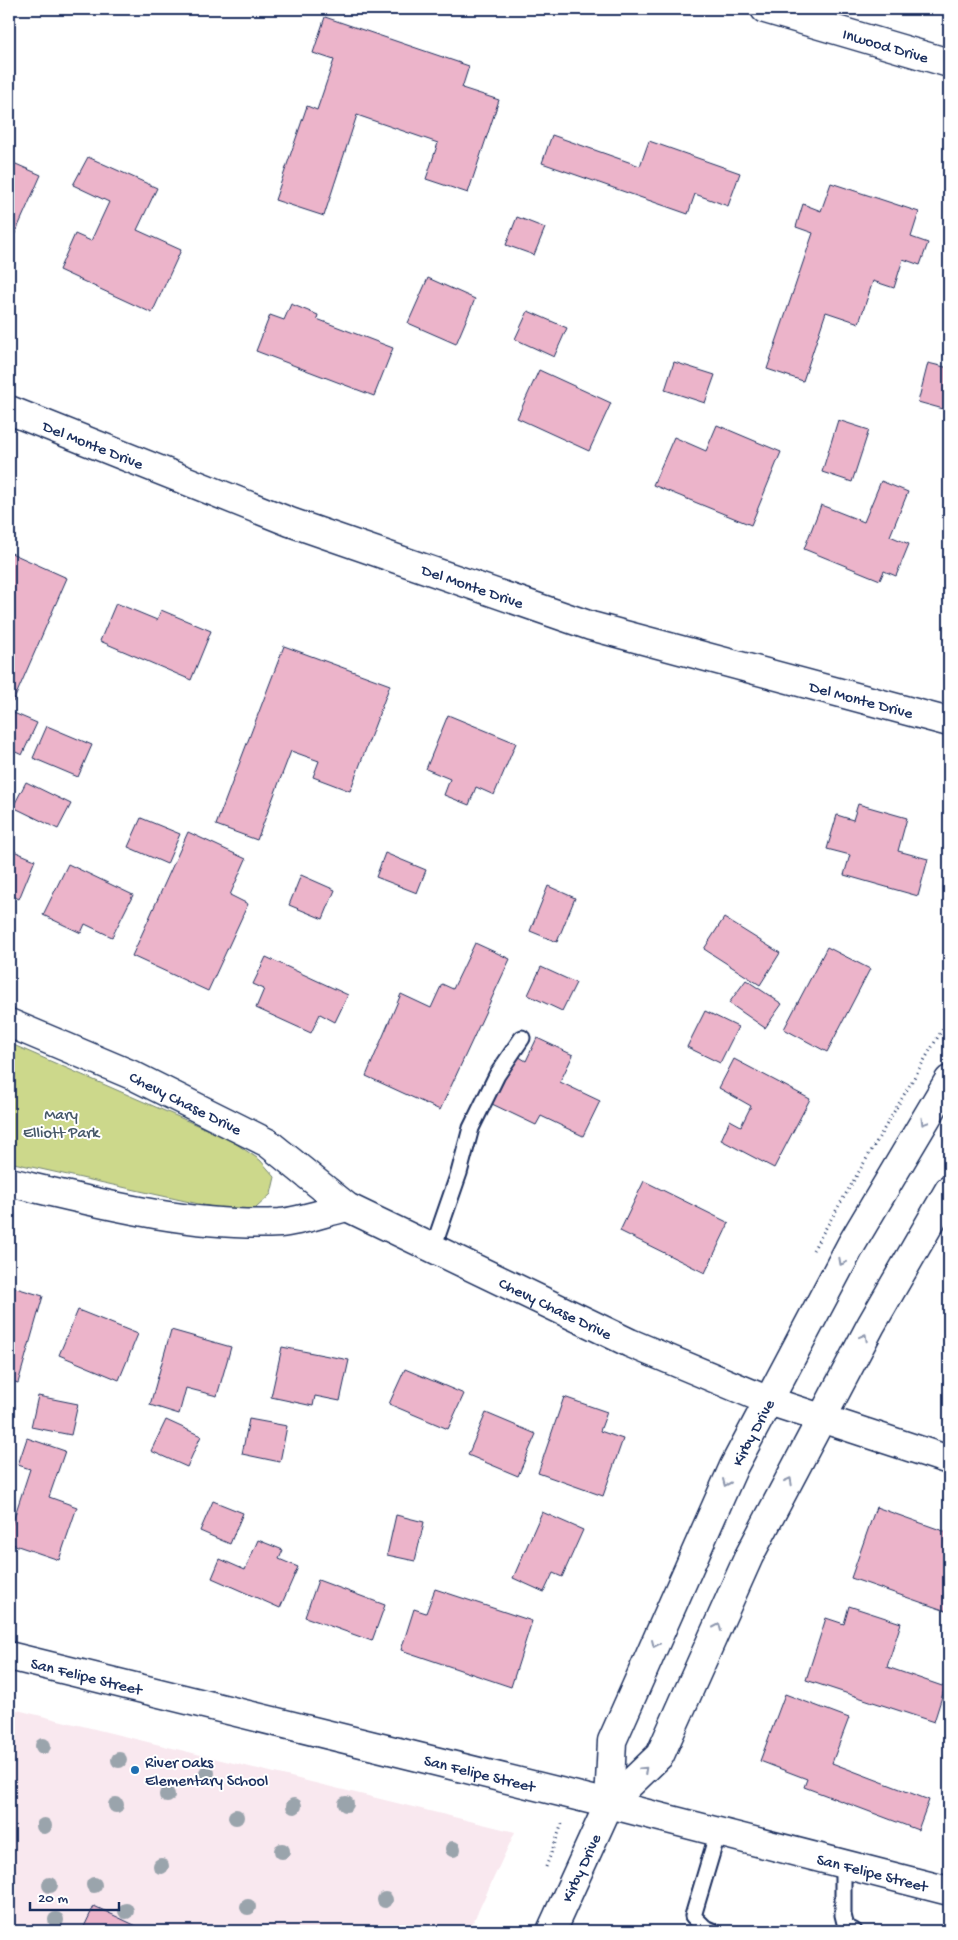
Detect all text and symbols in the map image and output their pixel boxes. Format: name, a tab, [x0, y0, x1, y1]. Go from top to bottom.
street label: Inwood Drive	[840, 26, 931, 70]
street label: Del Monte Drive	[38, 418, 146, 476]
street label: Del Monte Drive	[417, 562, 526, 615]
street label: Del Monte Drive	[806, 679, 915, 725]
street label: Chevy Chase Drive	[125, 1069, 245, 1142]
park label: Mary Elliott Park	[23, 1107, 101, 1144]
one-way arrow	[921, 1116, 931, 1125]
one-way arrow	[838, 1257, 848, 1266]
street label: Chevy Chase Drive	[495, 1275, 615, 1346]
one-way arrow	[858, 1333, 868, 1342]
street label: Kirby Drive	[730, 1396, 781, 1470]
one-way arrow	[783, 1477, 793, 1486]
one-way arrow	[722, 1478, 733, 1487]
one-way arrow	[711, 1623, 722, 1632]
one-way arrow	[651, 1639, 662, 1648]
street label: San Felipe Street	[28, 1656, 145, 1702]
street label: San Felipe Street	[422, 1753, 538, 1799]
place label: River Oaks Elementary School	[145, 1755, 268, 1792]
marker: River Oaks Elementary School	[129, 1764, 141, 1776]
one-way arrow	[639, 1767, 648, 1776]
street label: Kirby Drive	[559, 1831, 607, 1906]
street label: San Felipe Street	[814, 1852, 931, 1898]
scale bar	[30, 1880, 119, 1912]
text: 20 m	[38, 1890, 68, 1908]

